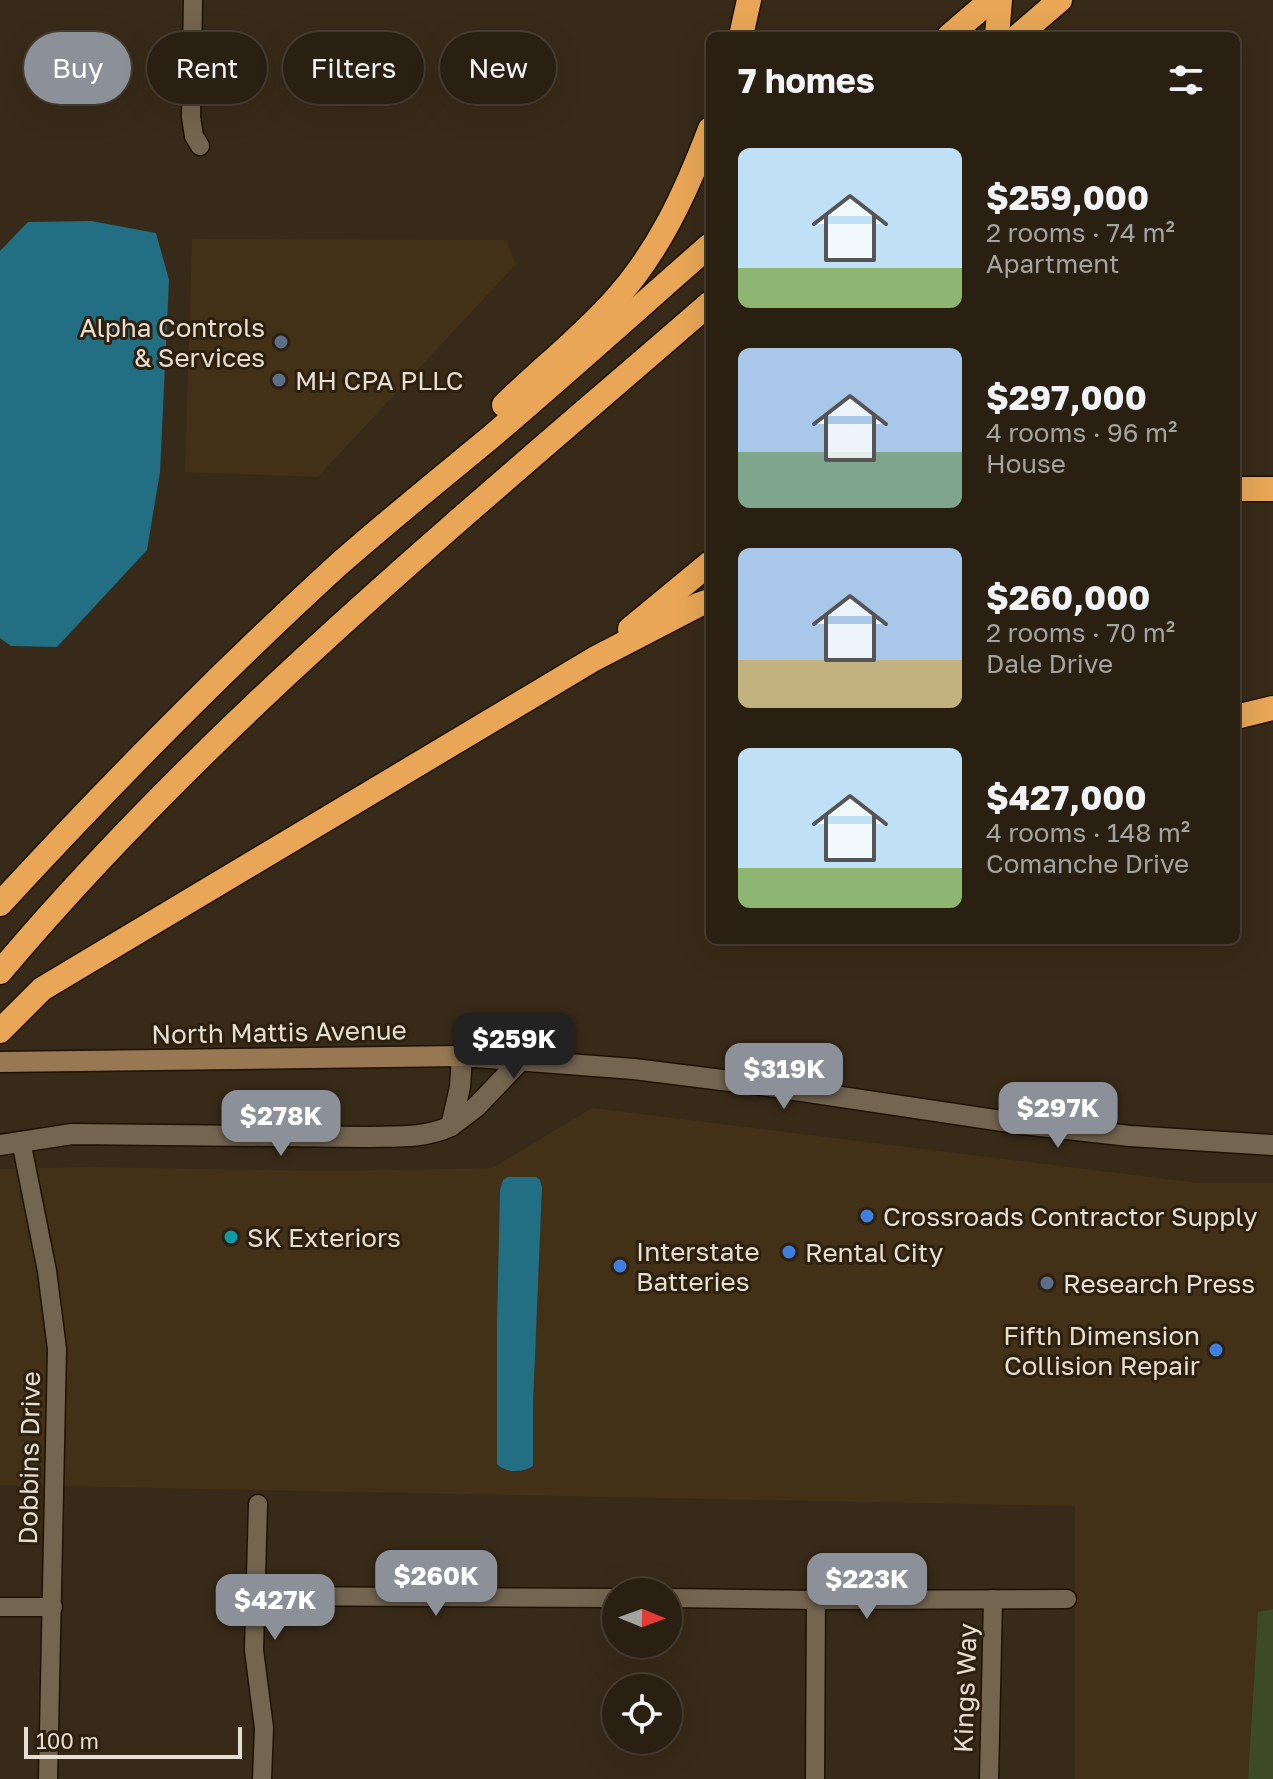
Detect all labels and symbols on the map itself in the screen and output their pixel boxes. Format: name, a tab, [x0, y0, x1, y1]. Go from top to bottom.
place label: Alpha Controls & Services	[80, 312, 265, 373]
marker: Alpha Controls & Services	[272, 333, 290, 351]
place label: MH CPA PLLC	[295, 365, 463, 396]
marker: MH CPA PLLC	[270, 371, 288, 389]
pin: $259K	[458, 1013, 570, 1081]
street label: North Mattis Avenue	[151, 1014, 407, 1050]
pin: $319K	[728, 1043, 840, 1111]
pin: $297K	[1002, 1082, 1114, 1150]
pin: $278K	[225, 1090, 337, 1158]
place label: Crossroads Contractor Supply	[883, 1201, 1258, 1232]
marker: Crossroads Contractor Supply	[858, 1207, 876, 1225]
place label: SK Exteriors	[247, 1222, 401, 1253]
marker: SK Exteriors	[222, 1228, 240, 1246]
place label: Interstate Batteries	[636, 1236, 760, 1297]
place label: Rental City	[805, 1237, 944, 1268]
marker: Rental City	[780, 1243, 798, 1261]
marker: Interstate Batteries	[611, 1257, 629, 1275]
place label: Research Press	[1063, 1268, 1255, 1299]
marker: Research Press	[1038, 1274, 1056, 1292]
place label: Fifth Dimension Collision Repair	[1003, 1320, 1200, 1381]
marker: Fifth Dimension Collision Repair	[1207, 1341, 1225, 1359]
street label: Dobbins Drive	[12, 1371, 46, 1545]
pin: $260K	[380, 1550, 492, 1618]
pin: $223K	[811, 1553, 923, 1621]
pin: $427K	[219, 1574, 331, 1642]
north arrow	[602, 1578, 682, 1658]
street label: Kings Way	[947, 1622, 983, 1753]
scale bar	[24, 1723, 242, 1759]

